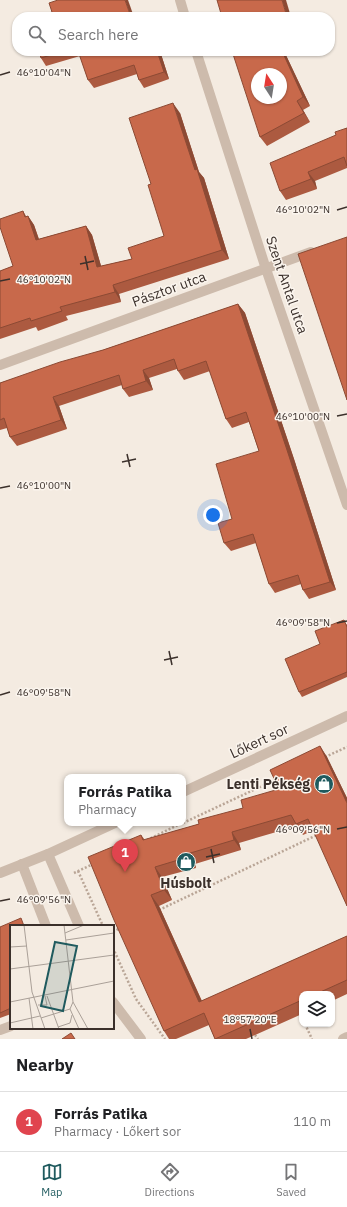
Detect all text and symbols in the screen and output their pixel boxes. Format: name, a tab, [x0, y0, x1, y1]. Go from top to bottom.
search box	[12, 12, 335, 56]
icon: search	[26, 23, 48, 45]
text: Search here	[58, 25, 138, 44]
text: 46°10'04"N	[17, 66, 71, 79]
north arrow	[251, 68, 287, 104]
text: 46°10'02"N	[276, 203, 330, 216]
street label: Szent Antal utca	[262, 234, 312, 337]
street label: Pásztor utca	[130, 267, 209, 311]
text: 46°10'02"N	[17, 273, 71, 286]
text: 46°10'00"N	[276, 410, 330, 423]
text: 46°10'00"N	[17, 479, 71, 492]
your location	[203, 505, 223, 525]
text: 46°09'58"N	[276, 616, 330, 629]
text: 46°09'58"N	[17, 686, 71, 699]
street label: Lőkert sor	[227, 720, 291, 762]
shop icon: Lenti Pékség	[313, 773, 335, 795]
popup	[64, 774, 186, 826]
place label: Lenti Pékség	[226, 775, 310, 793]
text: Forrás Patika	[78, 782, 172, 801]
text: Pharmacy	[78, 801, 137, 818]
text: 46°09'56"N	[276, 823, 330, 836]
pin: 1	[112, 839, 138, 872]
shop icon: Húsbolt	[175, 851, 197, 873]
place label: Húsbolt	[160, 874, 212, 892]
text: 46°09'56"N	[17, 893, 71, 906]
inset map	[10, 925, 114, 1029]
map controls	[299, 991, 335, 1027]
button: layers	[299, 991, 335, 1027]
text: 18°57'20"E	[223, 1013, 277, 1026]
text: Nearby	[16, 1054, 74, 1076]
text: Forrás Patika	[54, 1104, 148, 1123]
text: 1	[25, 1113, 33, 1130]
text: 110 m	[293, 1113, 331, 1130]
text: Pharmacy · Lőkert sor	[54, 1123, 181, 1140]
tab: Map	[41, 1161, 63, 1199]
tab: Directions	[145, 1161, 195, 1199]
tab: Saved	[276, 1161, 306, 1199]

